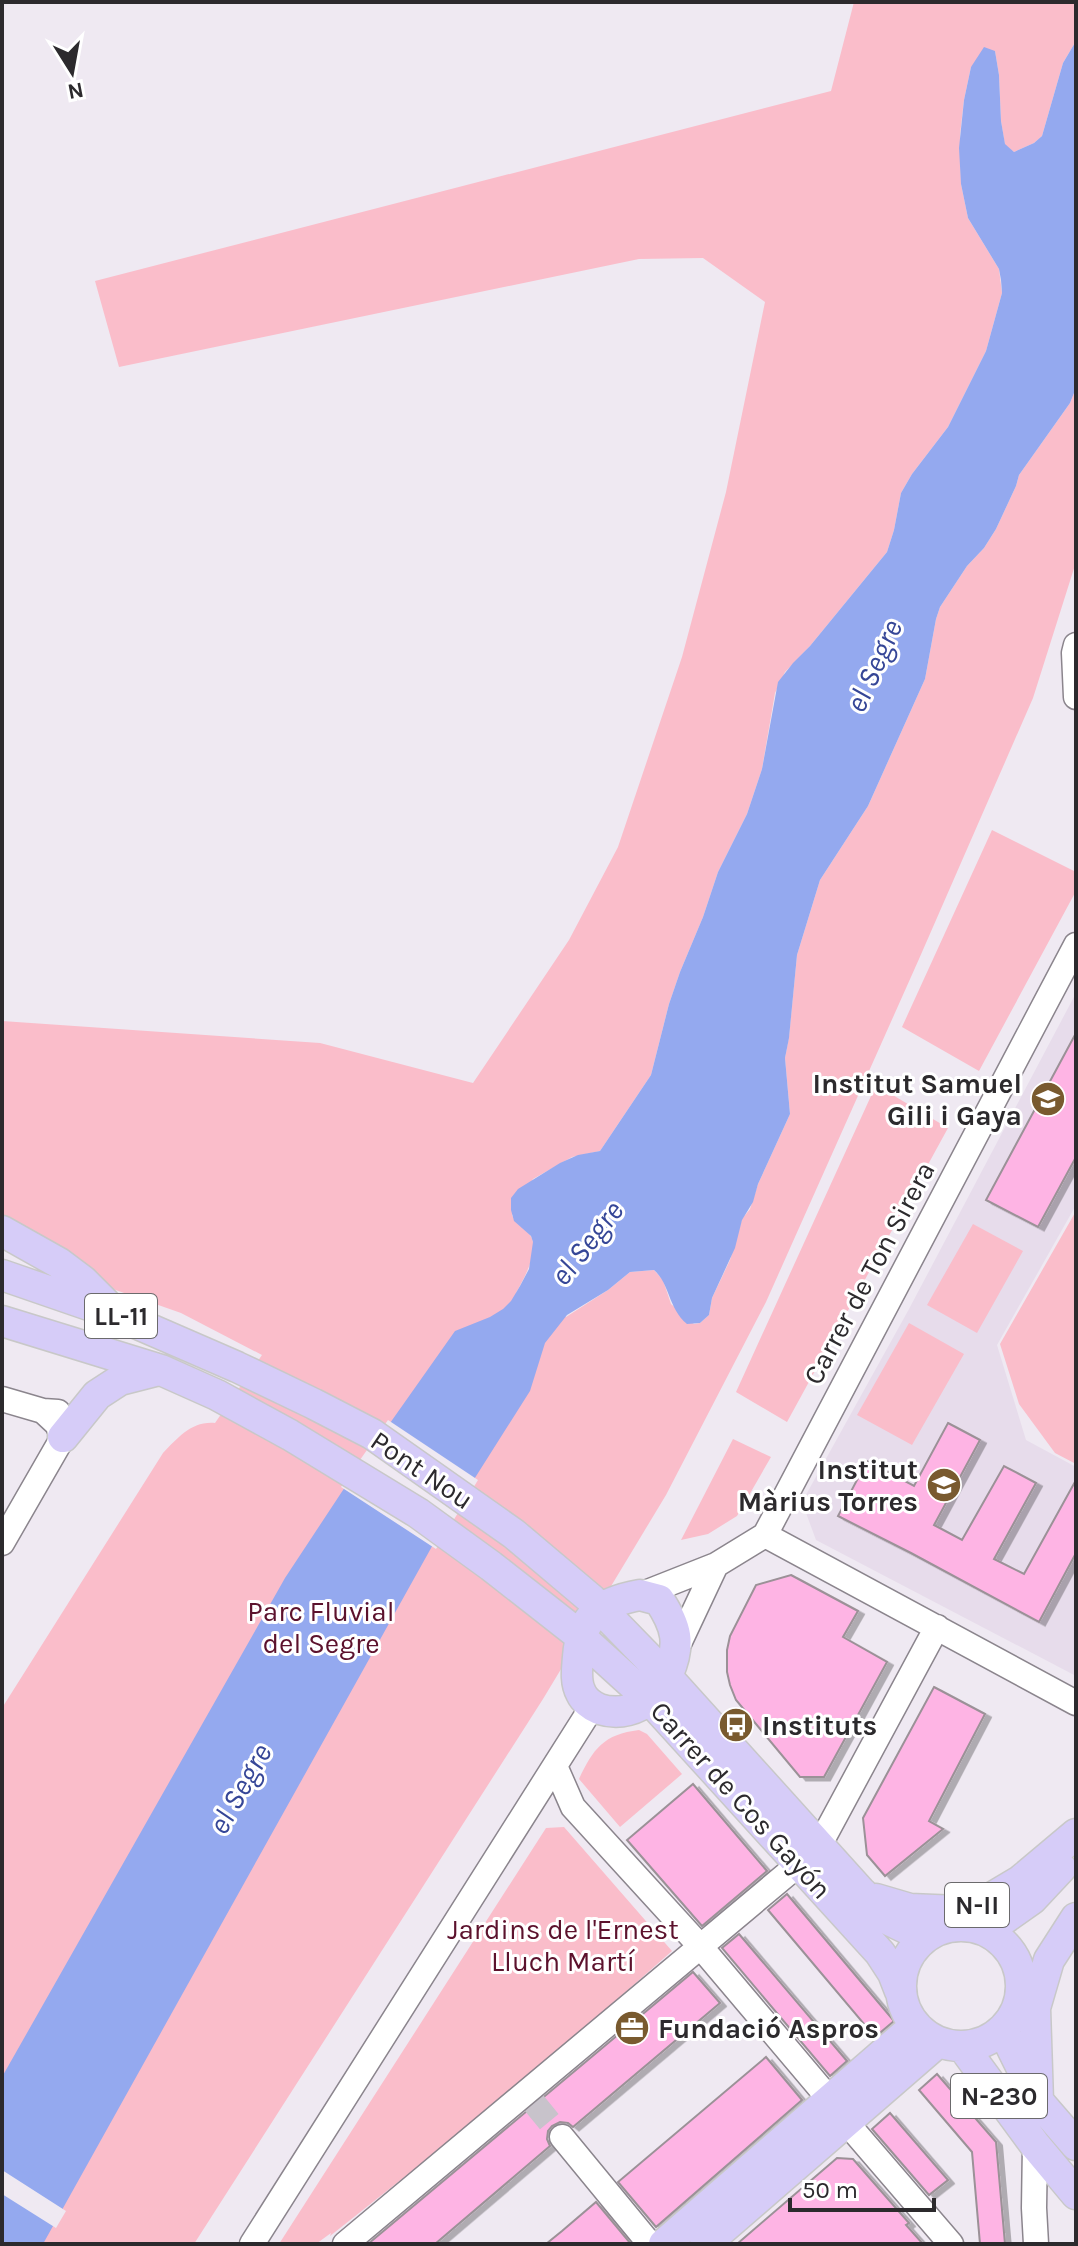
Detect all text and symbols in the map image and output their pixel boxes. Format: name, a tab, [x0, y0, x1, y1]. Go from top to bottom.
north arrow	[32, 32, 112, 112]
text: N	[65, 76, 86, 105]
water label: el Segre	[838, 614, 910, 718]
place label: Institut Samuel Gili i Gaya	[813, 1067, 1022, 1132]
school or university icon: Institut Samuel Gili i Gaya	[1029, 1080, 1067, 1118]
street label: Carrer de Ton Sirera	[796, 1156, 942, 1390]
water label: el Segre	[543, 1193, 631, 1293]
road number: LL-11	[85, 1294, 157, 1338]
street label: Pont Nou	[365, 1424, 479, 1516]
place label: Institut Màrius Torres	[738, 1453, 918, 1518]
school or university icon: Institut Màrius Torres	[925, 1466, 963, 1504]
park label: Parc Fluvial del Segre	[247, 1595, 395, 1660]
street label: Carrer de Cos Gayón	[644, 1695, 838, 1905]
bus stop icon: Instituts	[717, 1706, 755, 1744]
place label: Instituts	[762, 1709, 877, 1742]
water label: el Segre	[201, 1738, 279, 1840]
road number: N-II	[945, 1883, 1009, 1927]
park label: Jardins de l'Ernest Lluch Martí	[447, 1913, 679, 1978]
office icon: Fundació Aspros	[613, 2009, 651, 2047]
place label: Fundació Aspros	[658, 2012, 879, 2045]
road number: N-230	[951, 2074, 1047, 2118]
scale bar	[790, 2162, 934, 2212]
text: 50 m	[802, 2176, 858, 2204]

